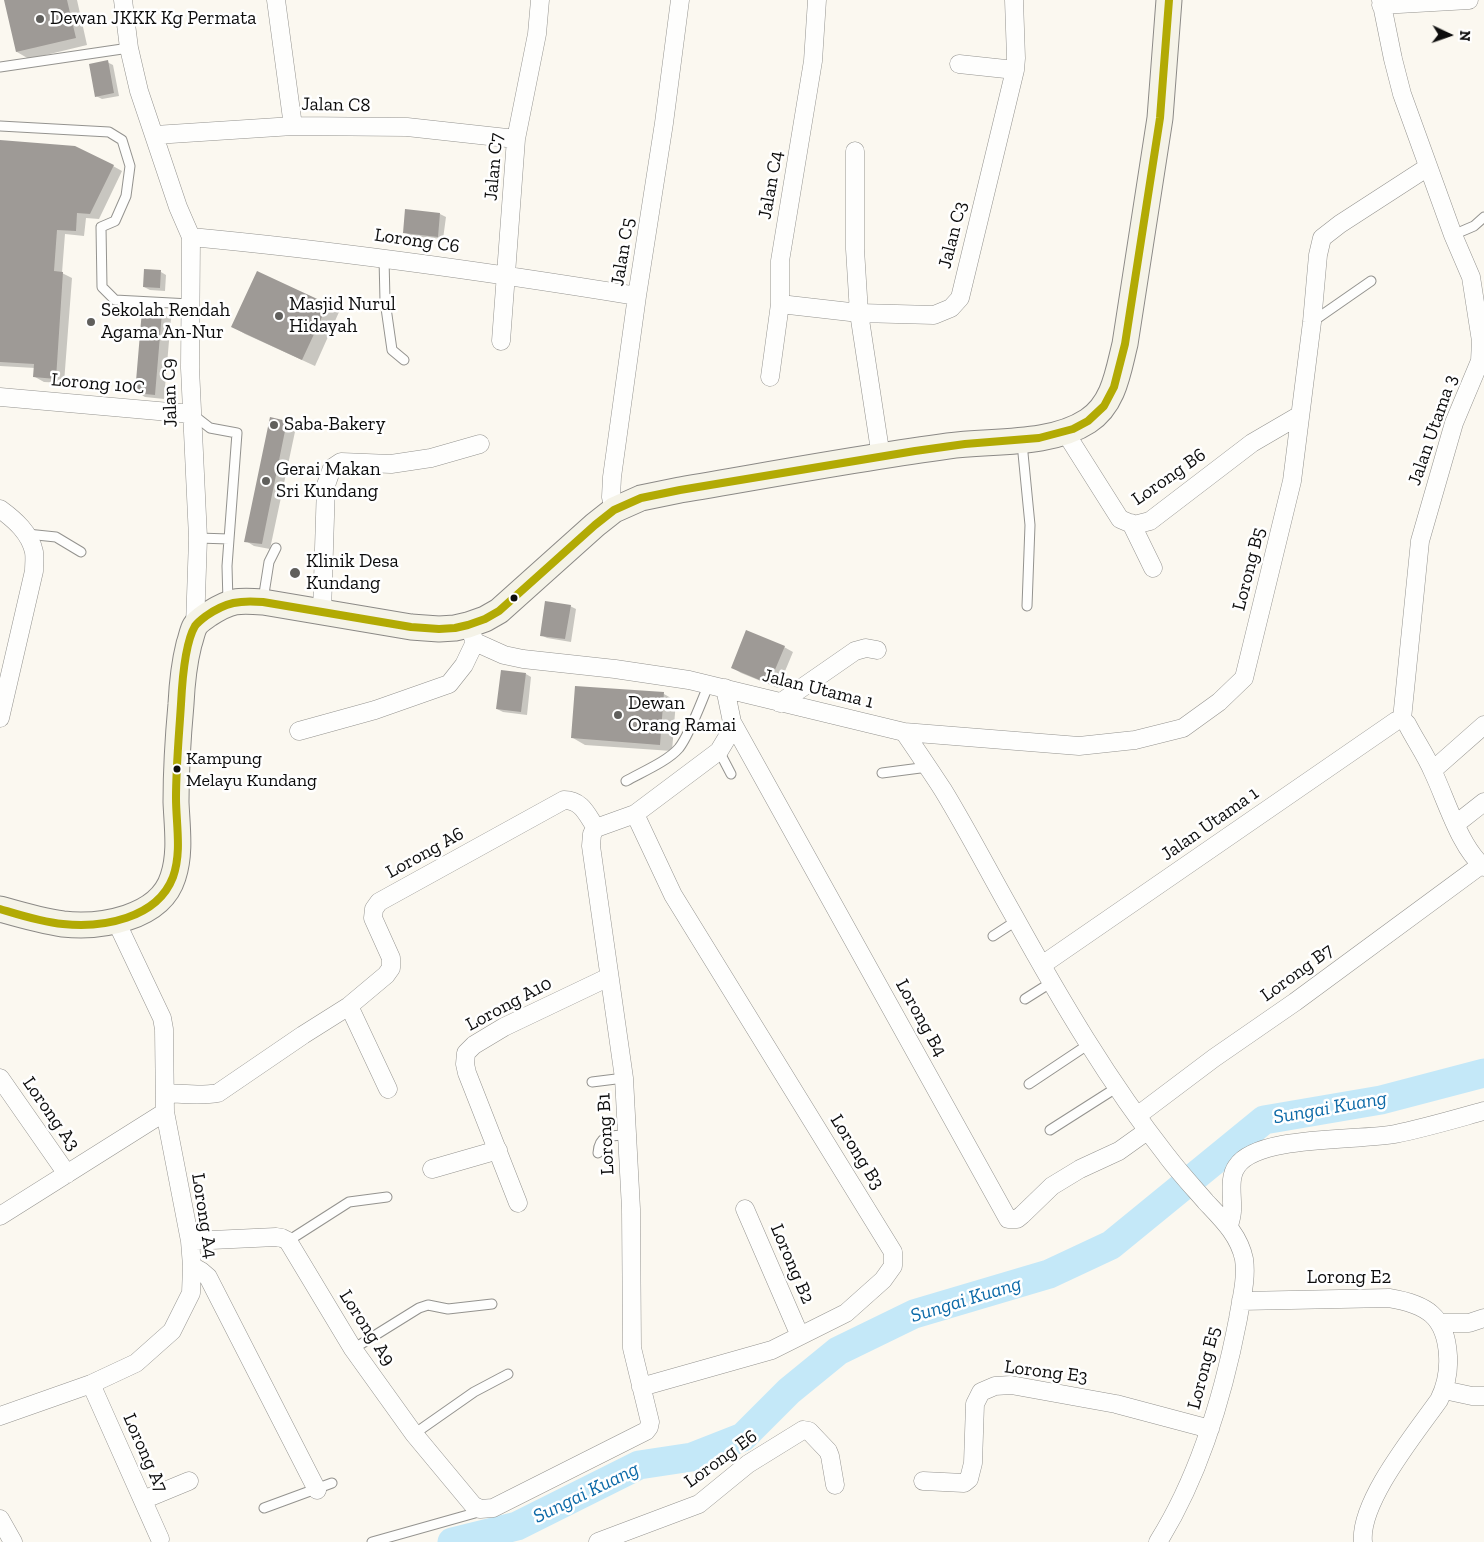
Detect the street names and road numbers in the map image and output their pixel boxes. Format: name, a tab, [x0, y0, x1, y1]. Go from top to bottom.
street label: Jalan C8	[301, 93, 371, 117]
street label: Jalan C7	[480, 132, 508, 202]
street label: Jalan C4	[754, 149, 788, 221]
street label: Jalan C3	[934, 199, 972, 271]
street label: Jalan C5	[606, 216, 640, 288]
street label: Lorong C6	[373, 224, 461, 258]
street label: Jalan C9	[157, 358, 183, 428]
street label: Lorong 10C	[50, 369, 146, 399]
street label: Jalan Utama 3	[1403, 372, 1463, 488]
street label: Lorong B6	[1128, 443, 1210, 511]
street label: Lorong B5	[1228, 525, 1270, 613]
street label: Jalan Utama 1	[760, 664, 876, 714]
street label: Jalan Utama 1	[1157, 782, 1263, 866]
street label: Lorong A6	[382, 822, 468, 884]
street label: Lorong B7	[1256, 939, 1338, 1007]
street label: Lorong A10	[462, 972, 556, 1036]
street label: Lorong B4	[890, 975, 952, 1061]
street label: Lorong A3	[17, 1073, 85, 1155]
street label: Lorong B1	[592, 1092, 620, 1176]
street label: Lorong B3	[825, 1110, 889, 1194]
street label: Lorong A4	[186, 1172, 222, 1260]
street label: Lorong B2	[765, 1221, 819, 1307]
street label: Lorong E2	[1307, 1267, 1391, 1289]
street label: Lorong A9	[334, 1286, 400, 1370]
street label: Lorong E5	[1183, 1324, 1225, 1412]
street label: Lorong E3	[1003, 1356, 1089, 1388]
street label: Lorong A7	[117, 1410, 173, 1496]
street label: Lorong E6	[680, 1425, 762, 1493]

